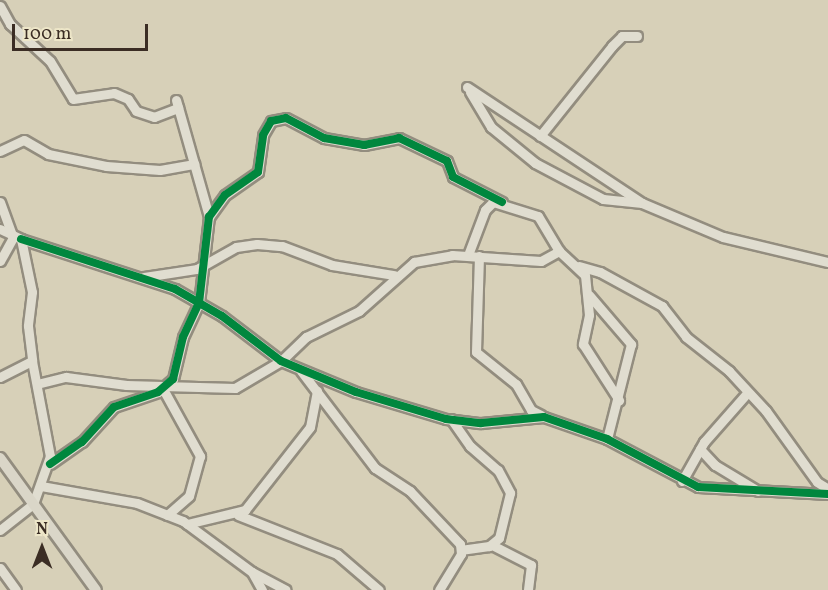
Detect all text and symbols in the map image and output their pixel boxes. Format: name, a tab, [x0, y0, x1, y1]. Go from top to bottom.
scale bar	[15, 12, 152, 50]
text: 100 m	[23, 22, 72, 47]
north arrow	[12, 518, 72, 578]
text: N	[36, 519, 48, 541]

